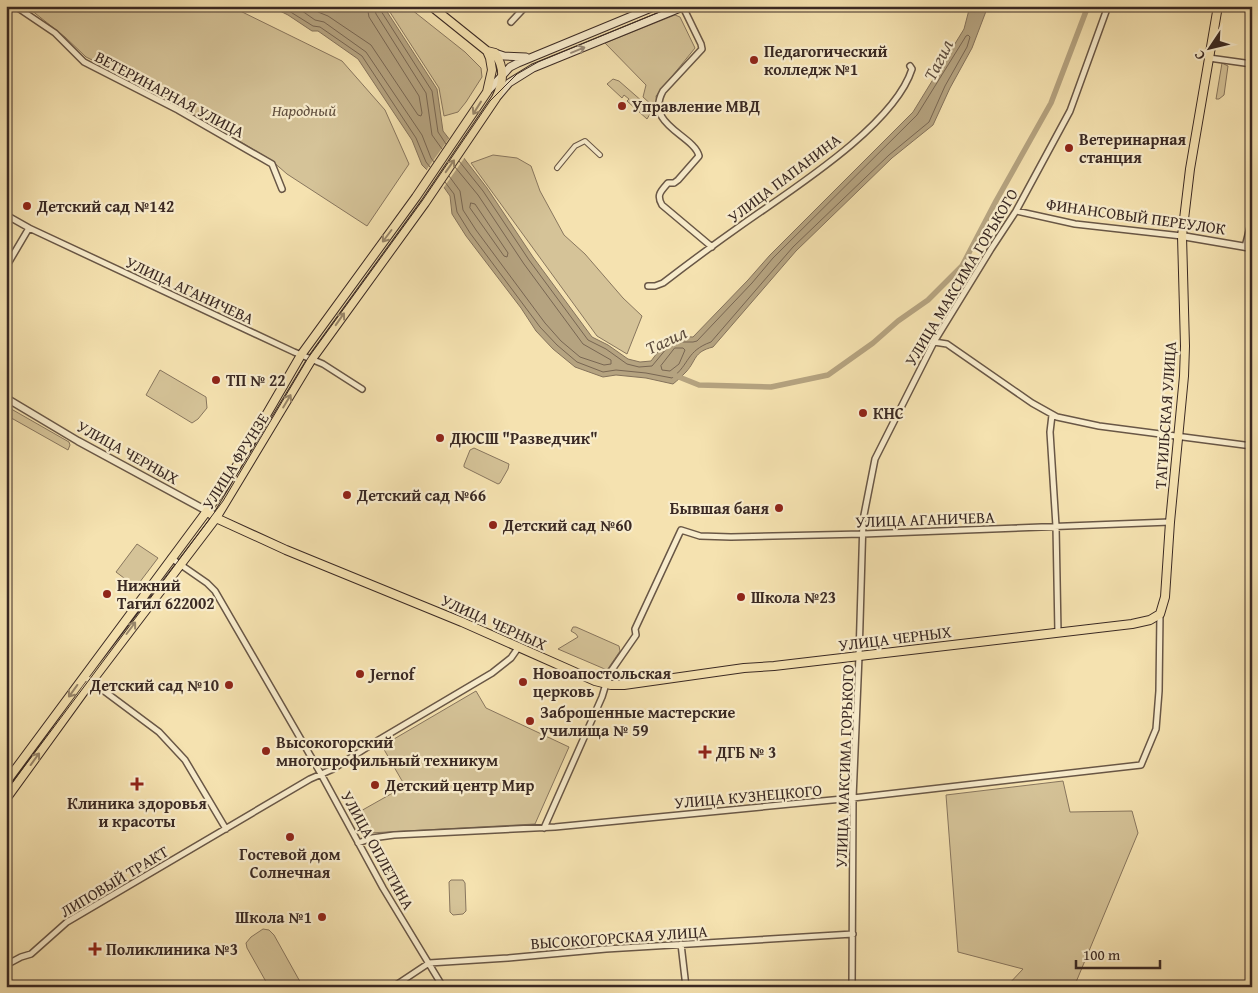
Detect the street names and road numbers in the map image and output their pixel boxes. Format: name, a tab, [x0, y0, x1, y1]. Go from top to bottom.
street label: ВЕТЕРИНАРНАЯ УЛИЦА	[91, 44, 249, 144]
street label: УЛИЦА ПАПАНИНА	[722, 127, 846, 229]
street label: УЛИЦА МАКСИМА ГОРЬКОГО	[898, 183, 1024, 370]
street label: ФИНАНСОВЫЙ ПЕРЕУЛОК	[1045, 192, 1227, 240]
street label: УЛИЦА АГАНИЧЕВА	[122, 250, 259, 330]
street label: ТАГИЛЬСКАЯ УЛИЦА	[1148, 340, 1182, 490]
street label: УЛИЦА ФРУНЗЕ	[196, 408, 274, 514]
street label: УЛИЦА ЧЕРНЫХ	[72, 414, 184, 490]
street label: УЛИЦА АГАНИЧЕВА	[855, 505, 995, 533]
street label: УЛИЦА ЧЕРНЫХ	[437, 588, 551, 656]
street label: УЛИЦА ЧЕРНЫХ	[837, 619, 953, 657]
street label: УЛИЦА МАКСИМА ГОРЬКОГО	[828, 664, 860, 868]
street label: УЛИЦА КУЗНЕЦКОГО	[673, 778, 823, 814]
street label: УЛИЦА ОПЛЕТИНА	[335, 786, 421, 914]
street label: ЛИПОВЫЙ ТРАКТ	[55, 839, 173, 923]
street label: ВЫСОКОГОРСКАЯ УЛИЦА	[530, 919, 709, 955]

